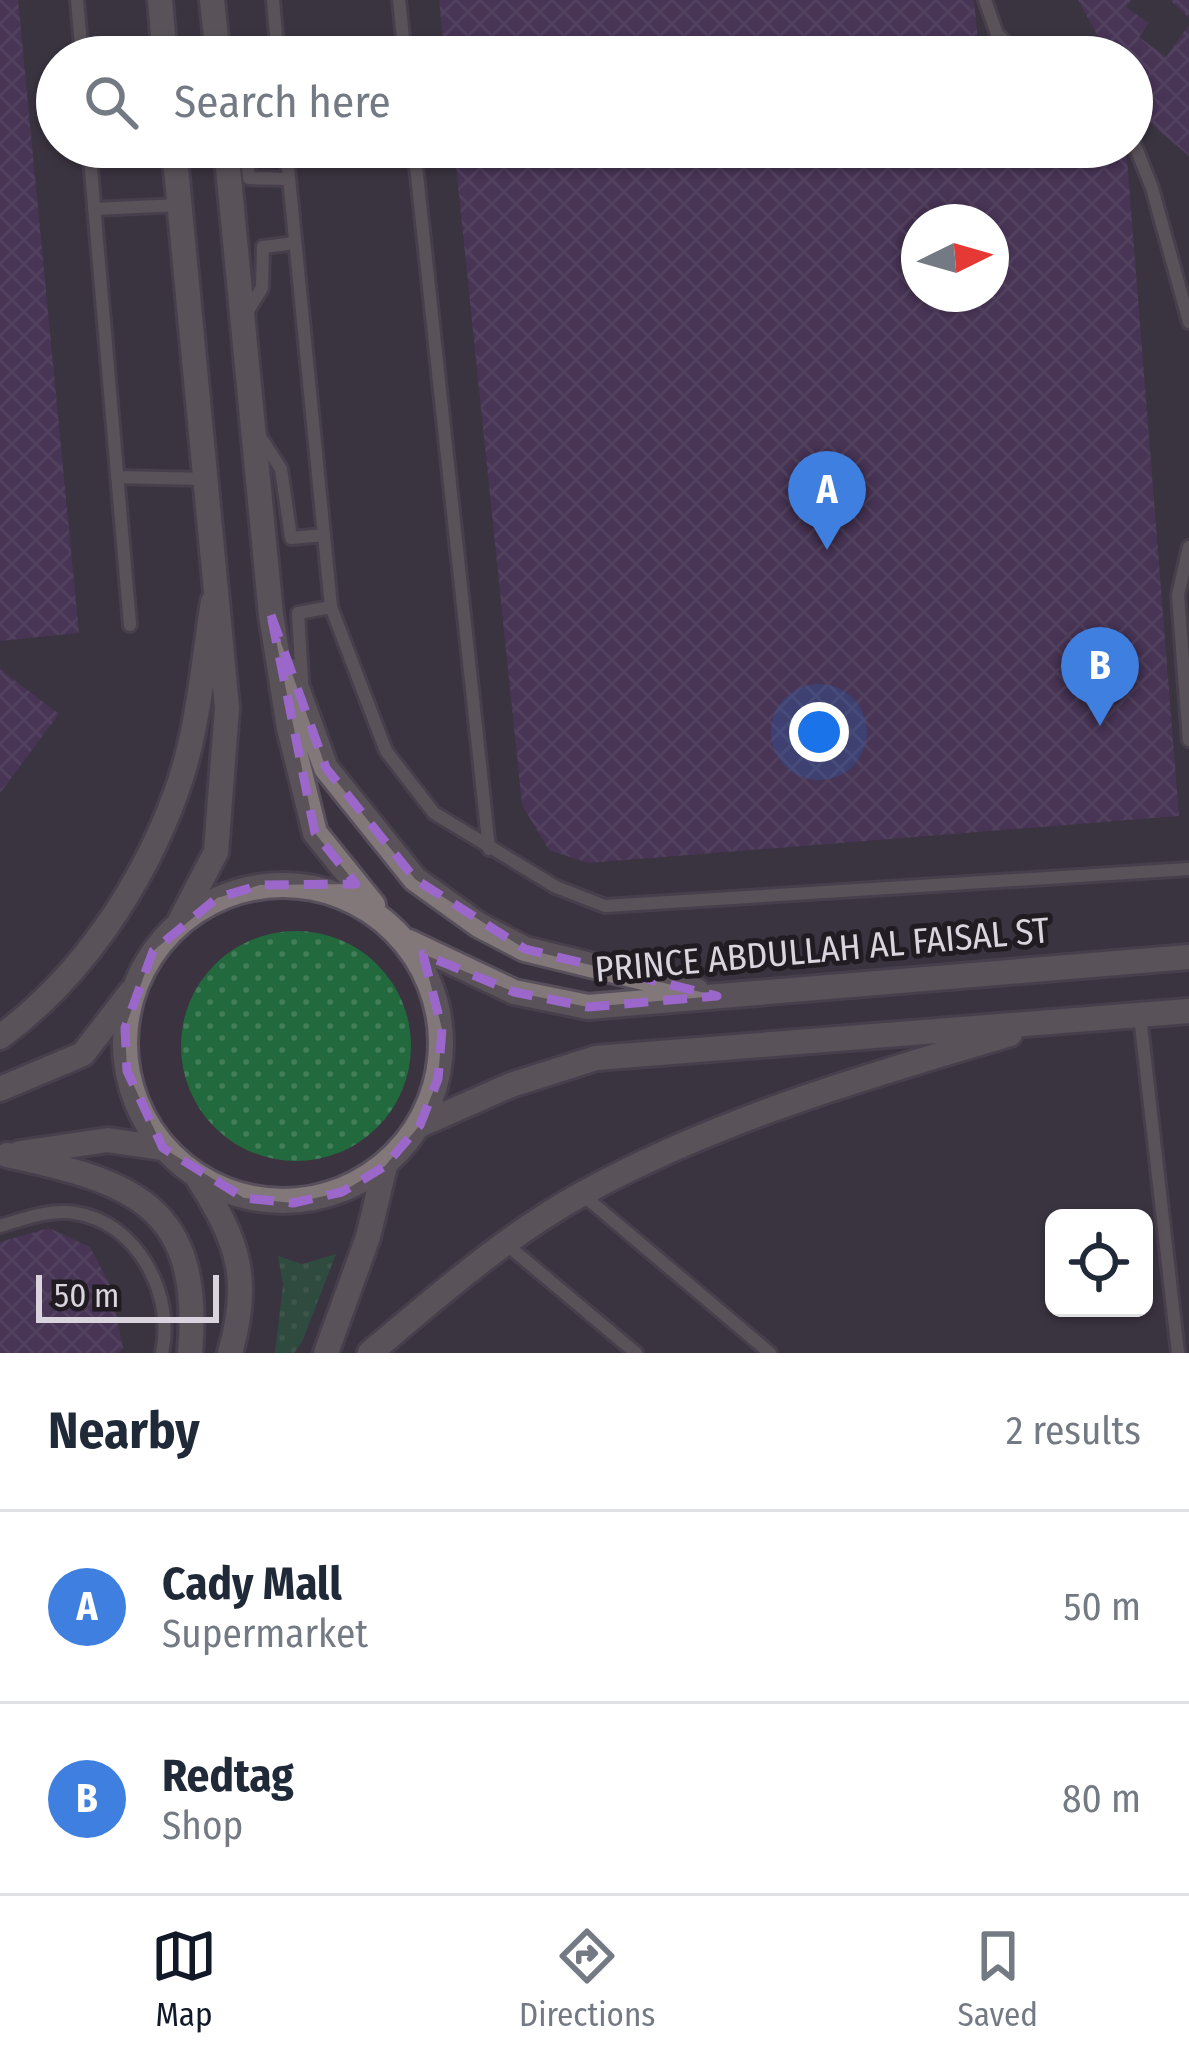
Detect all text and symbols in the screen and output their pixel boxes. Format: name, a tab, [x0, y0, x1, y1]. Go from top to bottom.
search box	[36, 36, 1153, 168]
icon: search	[78, 69, 144, 135]
text: Search here	[174, 75, 391, 129]
north arrow	[901, 204, 1009, 312]
pin: A	[788, 451, 866, 550]
pin: B	[1061, 627, 1139, 726]
your location	[789, 702, 849, 762]
street label: PRINCE ABDULLAH AL FAISAL ST	[593, 908, 1051, 992]
map controls	[1045, 1209, 1153, 1317]
button: locate	[1045, 1209, 1153, 1317]
scale bar	[36, 1269, 219, 1322]
text: 50 m	[54, 1276, 119, 1316]
text: Nearby	[48, 1400, 200, 1462]
text: 2 results	[1006, 1408, 1141, 1454]
text: Cady Mall	[162, 1557, 342, 1611]
text: A	[76, 1584, 98, 1630]
text: 50 m	[1064, 1584, 1141, 1630]
text: Supermarket	[162, 1611, 368, 1657]
text: Redtag	[162, 1749, 294, 1803]
text: B	[76, 1776, 98, 1822]
text: 80 m	[1062, 1776, 1141, 1822]
text: Shop	[162, 1803, 243, 1849]
tab: Map	[151, 1923, 217, 2035]
tab: Directions	[519, 1923, 655, 2035]
tab: Saved	[957, 1923, 1038, 2035]

